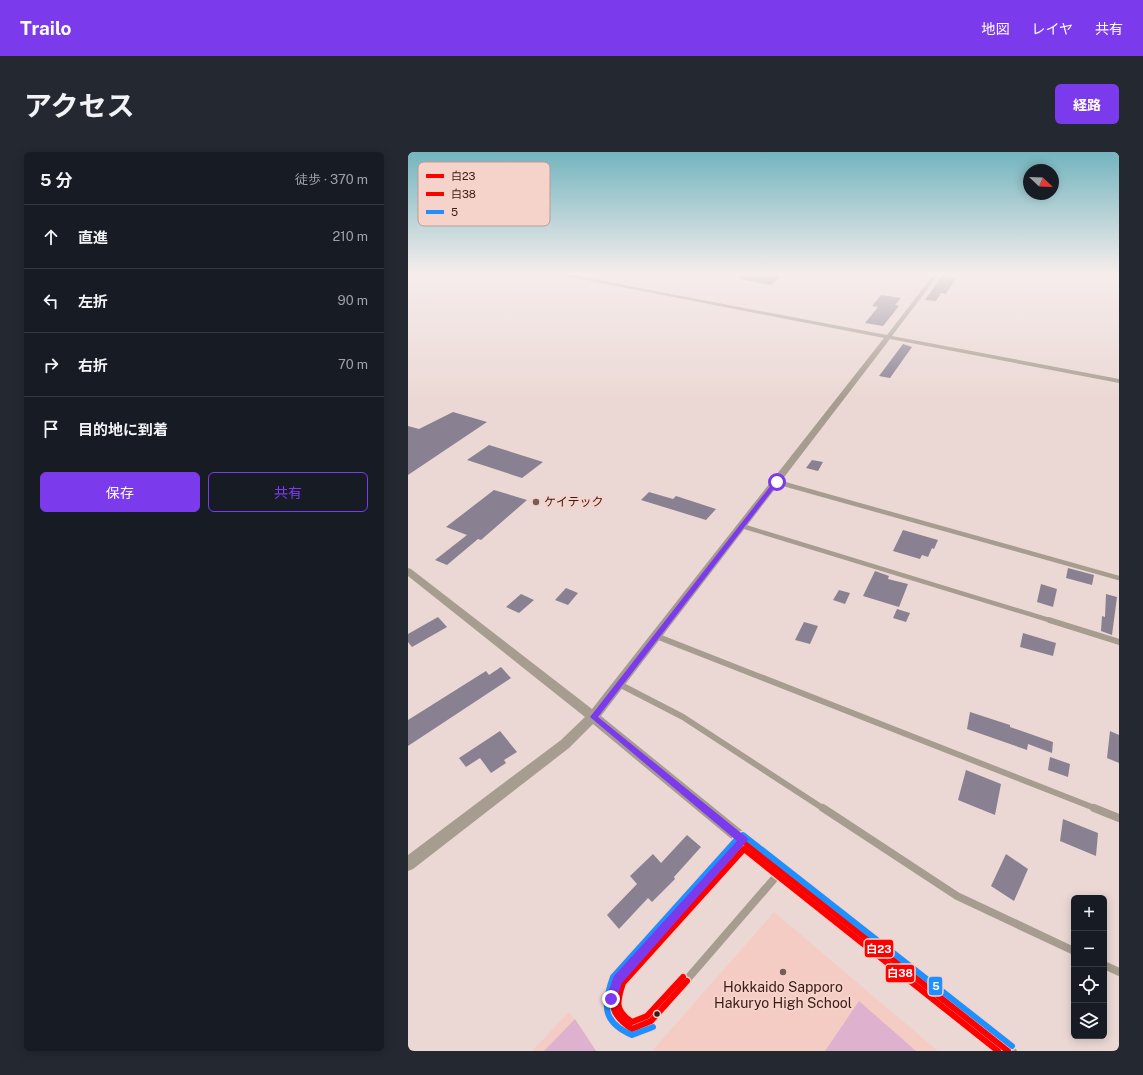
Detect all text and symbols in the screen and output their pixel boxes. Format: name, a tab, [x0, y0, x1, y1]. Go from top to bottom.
text: Trailo	[20, 17, 72, 39]
text: 地図	[981, 21, 1009, 37]
text: レイヤ	[1031, 21, 1073, 37]
text: 共有	[1095, 21, 1123, 37]
button: 経路	[1055, 84, 1119, 124]
text: アクセス	[24, 89, 135, 122]
legend	[418, 162, 550, 226]
north arrow	[1023, 164, 1059, 200]
text: 5 分	[40, 170, 72, 190]
text: 白23	[451, 170, 476, 182]
text: 徒歩 · 370 m	[295, 172, 368, 187]
text: 白38	[451, 188, 476, 200]
text: 5	[451, 206, 458, 218]
icon: ahead	[40, 226, 62, 248]
text: 直進	[78, 229, 108, 246]
text: 210 m	[333, 229, 368, 244]
icon: left	[40, 290, 62, 312]
text: 左折	[78, 293, 108, 310]
text: 90 m	[338, 293, 368, 308]
icon: right	[40, 354, 62, 376]
text: 右折	[78, 357, 108, 374]
text: 70 m	[338, 357, 368, 372]
icon: arrive	[40, 418, 62, 440]
text: 目的地に到着	[78, 421, 168, 438]
button: 保存	[40, 472, 200, 512]
button: 共有	[208, 472, 368, 512]
route start	[768, 473, 786, 491]
place label: ケイテック	[544, 495, 604, 509]
marker: ケイテック	[531, 497, 541, 507]
map controls	[1071, 895, 1107, 1039]
button: +	[1071, 895, 1107, 931]
button: −	[1071, 931, 1107, 967]
line badge: 白23	[864, 939, 894, 958]
text: 白23	[866, 943, 892, 955]
line badge: 白38	[885, 964, 915, 983]
marker: Hokkaido Sapporo Hakuryo High School	[778, 967, 788, 977]
text: 白38	[887, 967, 913, 979]
button: locate	[1071, 967, 1107, 1003]
line badge: 5	[928, 976, 943, 996]
place label: Hokkaido Sapporo Hakuryo High School	[714, 979, 852, 1011]
text: 5	[932, 980, 940, 992]
route end	[602, 990, 620, 1008]
button: layers	[1071, 1003, 1107, 1039]
unlabelled marker	[652, 1009, 662, 1019]

